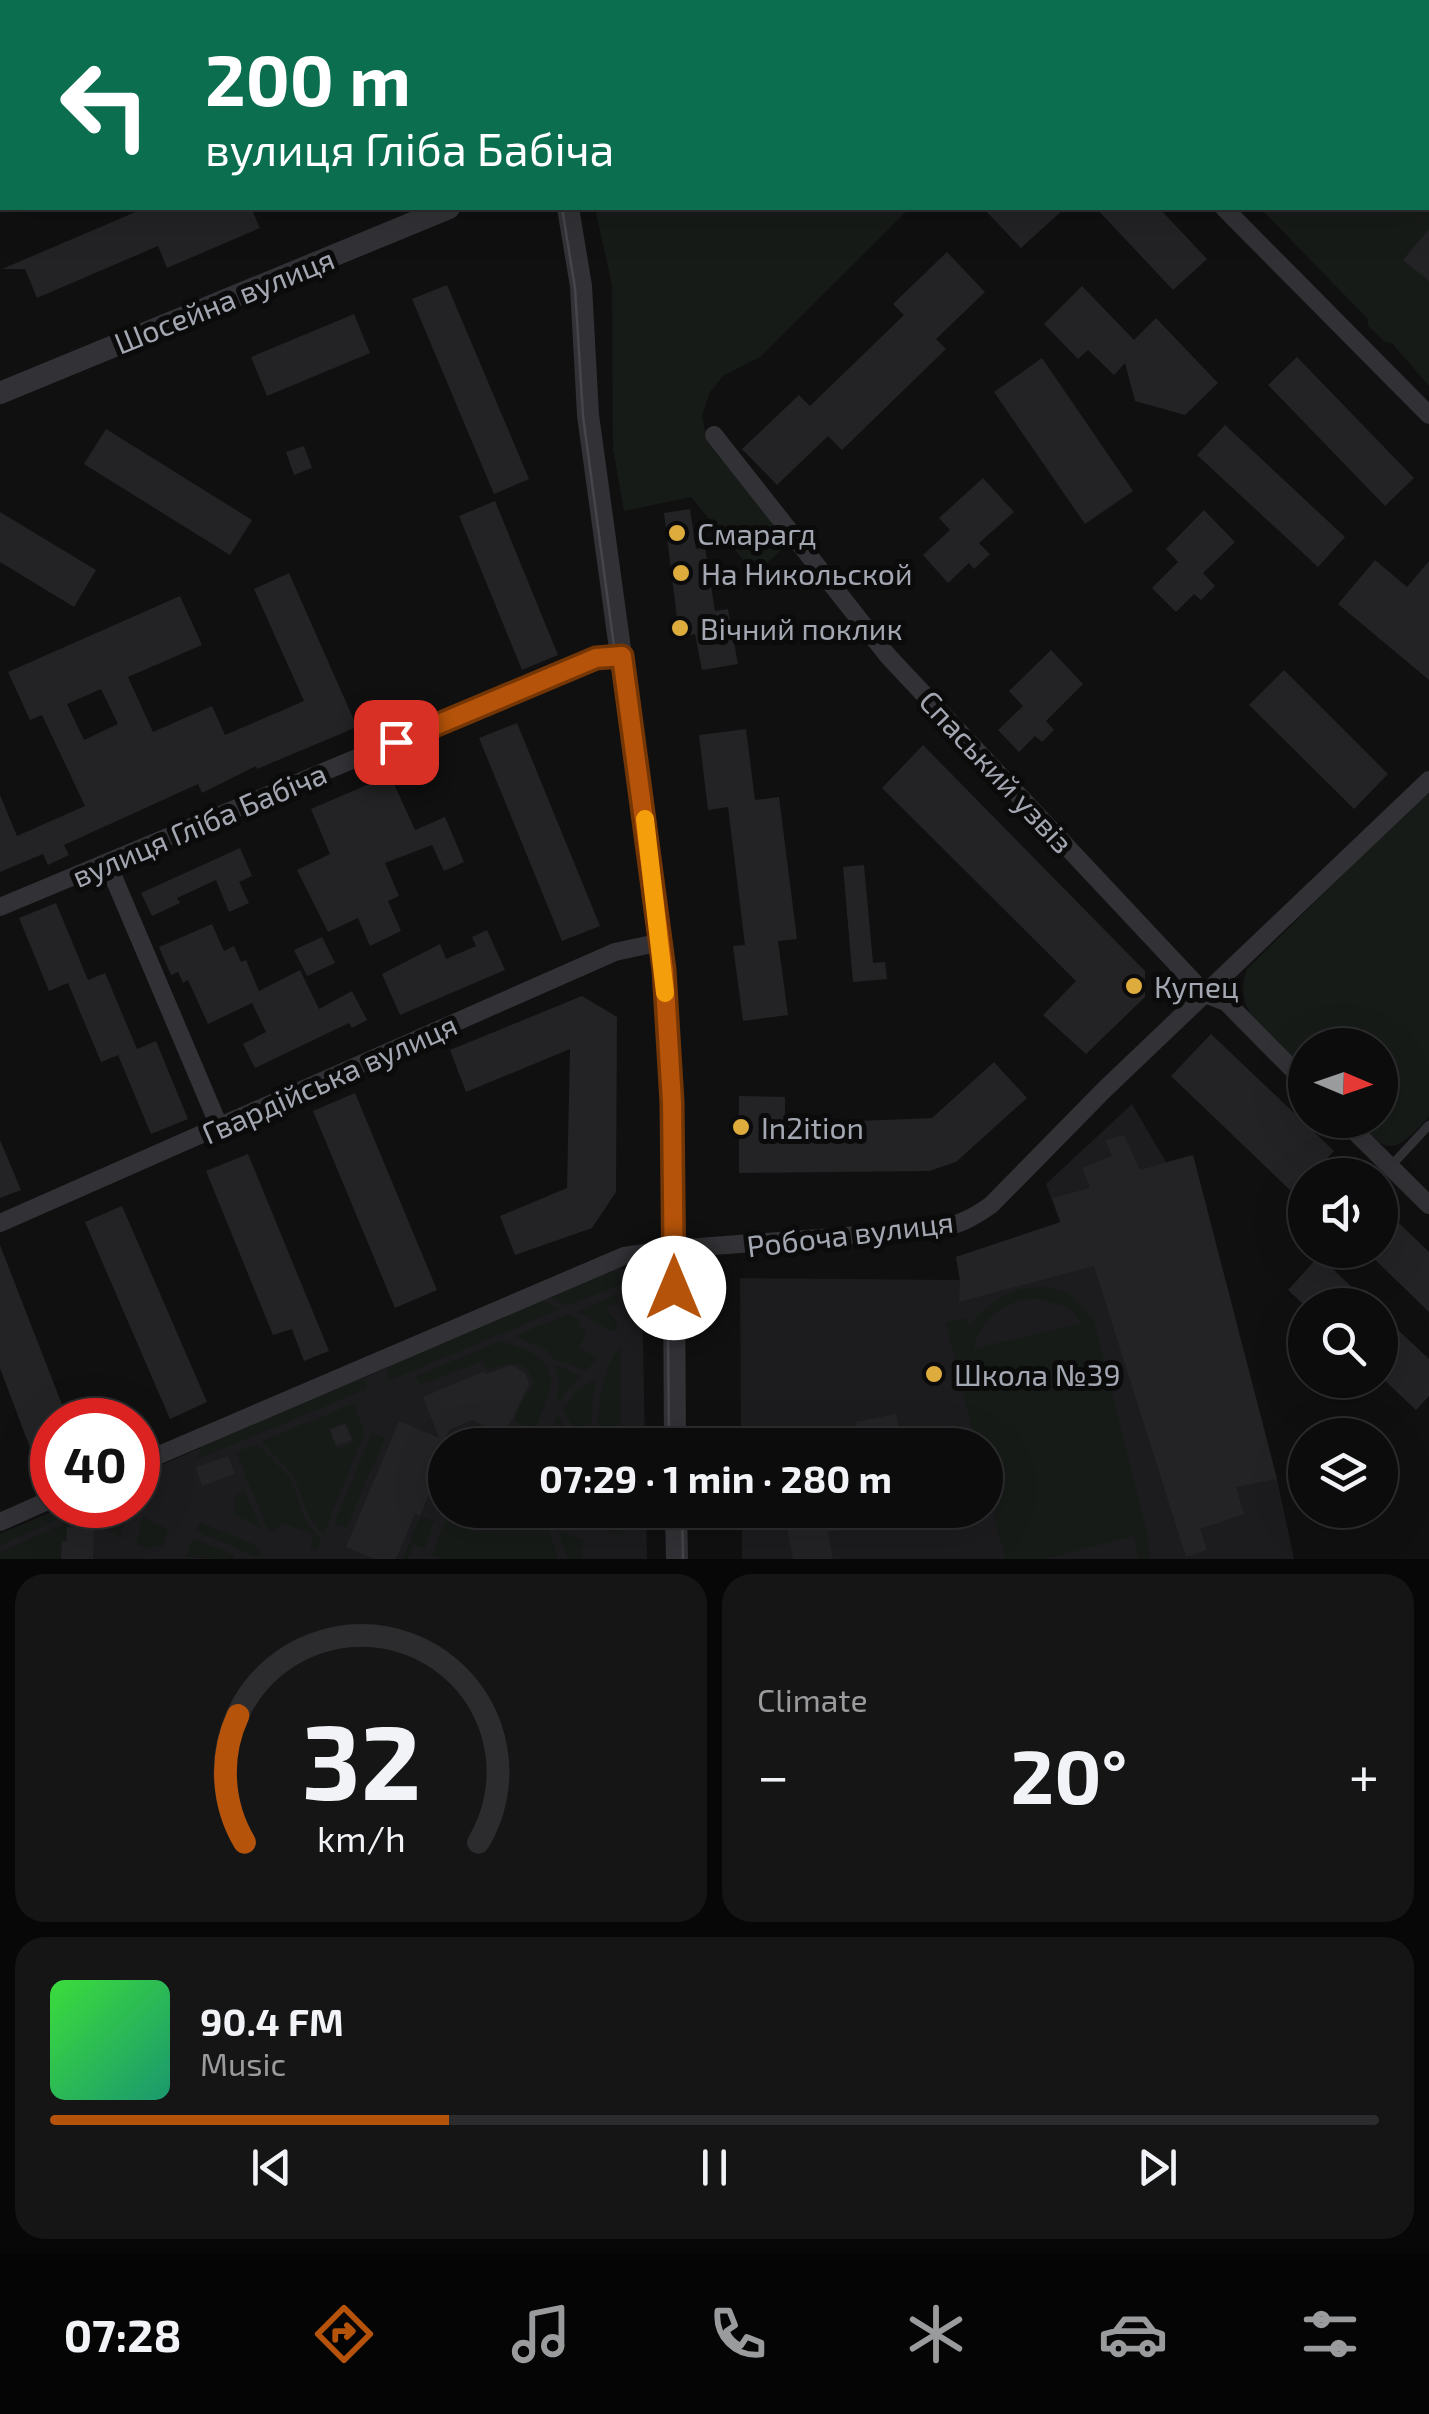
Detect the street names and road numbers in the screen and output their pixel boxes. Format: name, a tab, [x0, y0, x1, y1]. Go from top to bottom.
street label: Шосейна вулиця	[109, 239, 340, 361]
street label: Спаський узвіз	[912, 682, 1081, 860]
street label: вулиця Гліба Бабіча	[66, 754, 332, 895]
street label: Гвардійська вулиця	[196, 1006, 463, 1151]
street label: Робоча вулиця	[744, 1202, 956, 1265]

